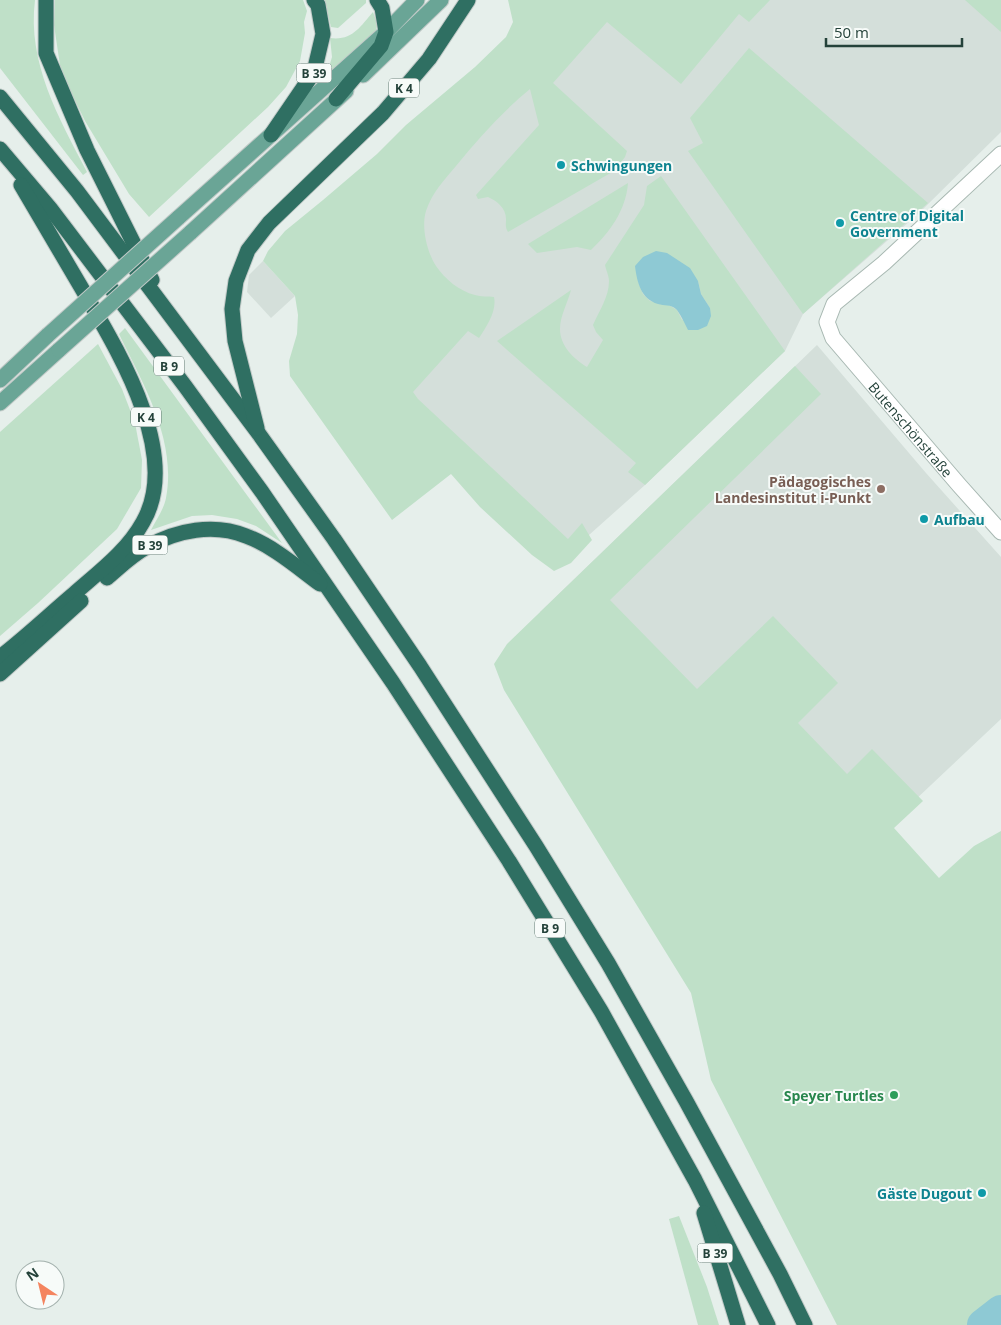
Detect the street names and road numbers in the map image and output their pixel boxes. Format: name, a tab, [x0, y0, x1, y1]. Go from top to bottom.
road number: B 39	[296, 64, 332, 82]
road number: K 4	[389, 78, 419, 98]
road number: B 9	[154, 356, 184, 376]
street label: Butenschönstraße	[865, 377, 957, 481]
road number: K 4	[131, 408, 161, 427]
road number: B 39	[132, 536, 168, 554]
road number: B 9	[535, 918, 565, 938]
road number: B 39	[698, 1244, 732, 1262]

